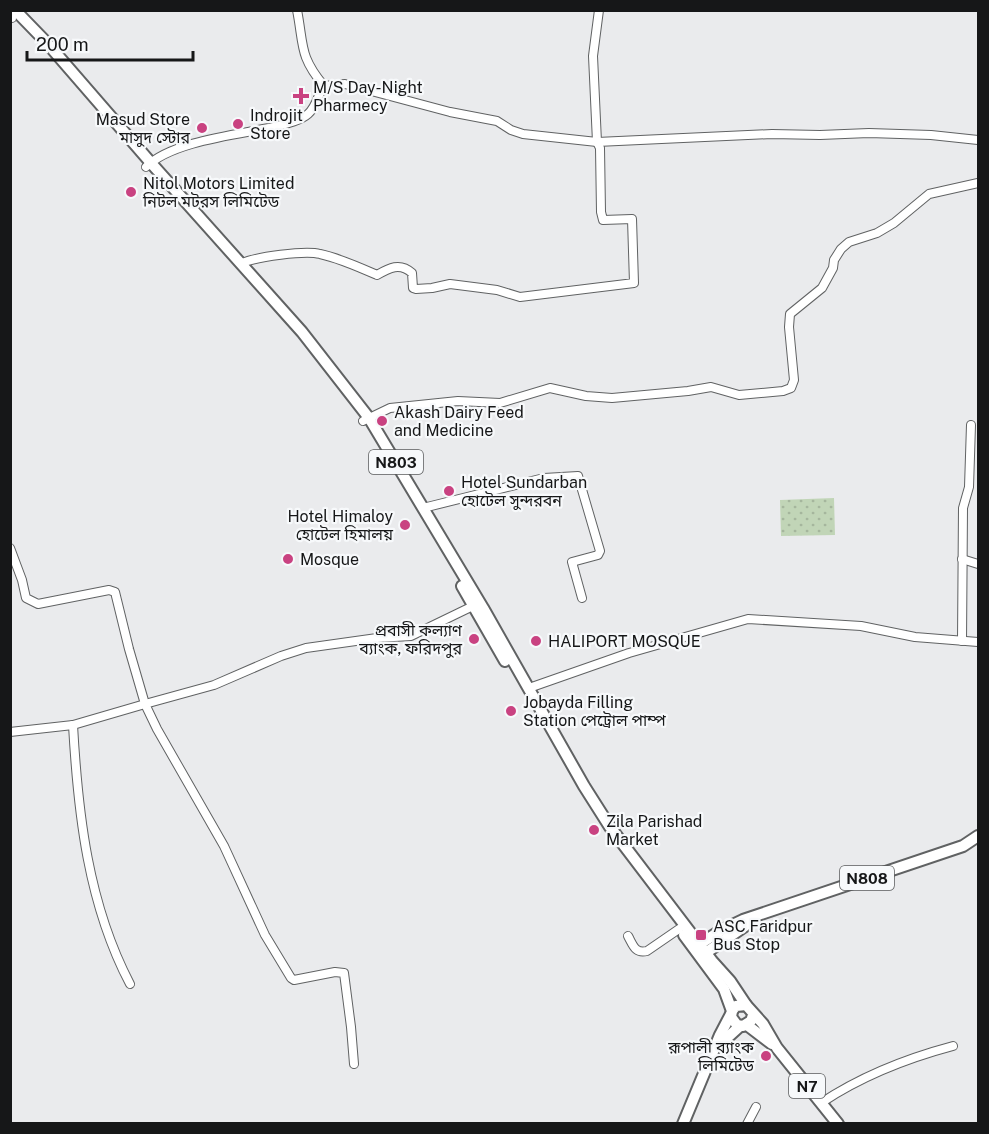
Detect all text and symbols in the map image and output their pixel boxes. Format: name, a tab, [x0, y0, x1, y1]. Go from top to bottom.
scale bar	[27, 24, 194, 62]
text: 200 m	[36, 34, 89, 55]
place label: M/S Day-Night Pharmecy	[313, 78, 423, 115]
marker: M/S Day-Night Pharmecy	[294, 89, 308, 103]
place label: Indrojit Store	[250, 106, 303, 143]
place label: Masud Store মাসুদ স্টোর	[96, 110, 190, 147]
marker: Indrojit Store	[231, 117, 245, 131]
marker: Masud Store মাসুদ স্টোর	[195, 121, 209, 135]
place label: Nitol Motors Limited নিটল মটরস লিমিটেড	[142, 174, 294, 211]
marker: Nitol Motors Limited নিটল মটরস লিমিটেড	[124, 185, 138, 199]
place label: Akash Dairy Feed and Medicine	[394, 403, 524, 440]
marker: Akash Dairy Feed and Medicine	[375, 414, 389, 428]
road number: N803	[369, 450, 423, 474]
place label: Hotel Sundarban হোটেল সুন্দরবন	[461, 473, 587, 510]
marker: Hotel Sundarban হোটেল সুন্দরবন	[442, 484, 456, 498]
place label: Hotel Himaloy হোটেল হিমালয়	[287, 507, 394, 544]
marker: Hotel Himaloy হোটেল হিমালয়	[398, 518, 412, 532]
place label: Mosque	[300, 550, 359, 569]
marker: Mosque	[281, 552, 295, 566]
place label: প্রবাসী কল্যাণ ব্যাংক, ফরিদপুর	[358, 621, 463, 658]
marker: প্রবাসী কল্যাণ ব্যাংক, ফরিদপুর	[467, 632, 481, 646]
place label: HALIPORT MOSQUE	[548, 632, 701, 651]
marker: HALIPORT MOSQUE	[529, 634, 543, 648]
place label: Jobayda Filling Station পেট্রোল পাম্প	[523, 693, 666, 730]
marker: Jobayda Filling Station পেট্রোল পাম্প	[504, 704, 518, 718]
place label: Zila Parishad Market	[606, 812, 702, 849]
marker: Zila Parishad Market	[587, 823, 601, 837]
road number: N808	[840, 866, 894, 890]
place label: ASC Faridpur Bus Stop	[713, 917, 813, 954]
marker: ASC Faridpur Bus Stop	[694, 928, 708, 942]
place label: রূপালী ব্যাংক লিমিটেড	[667, 1038, 755, 1075]
marker: রূপালী ব্যাংক লিমিটেড	[759, 1049, 773, 1063]
road number: N7	[789, 1074, 825, 1098]

